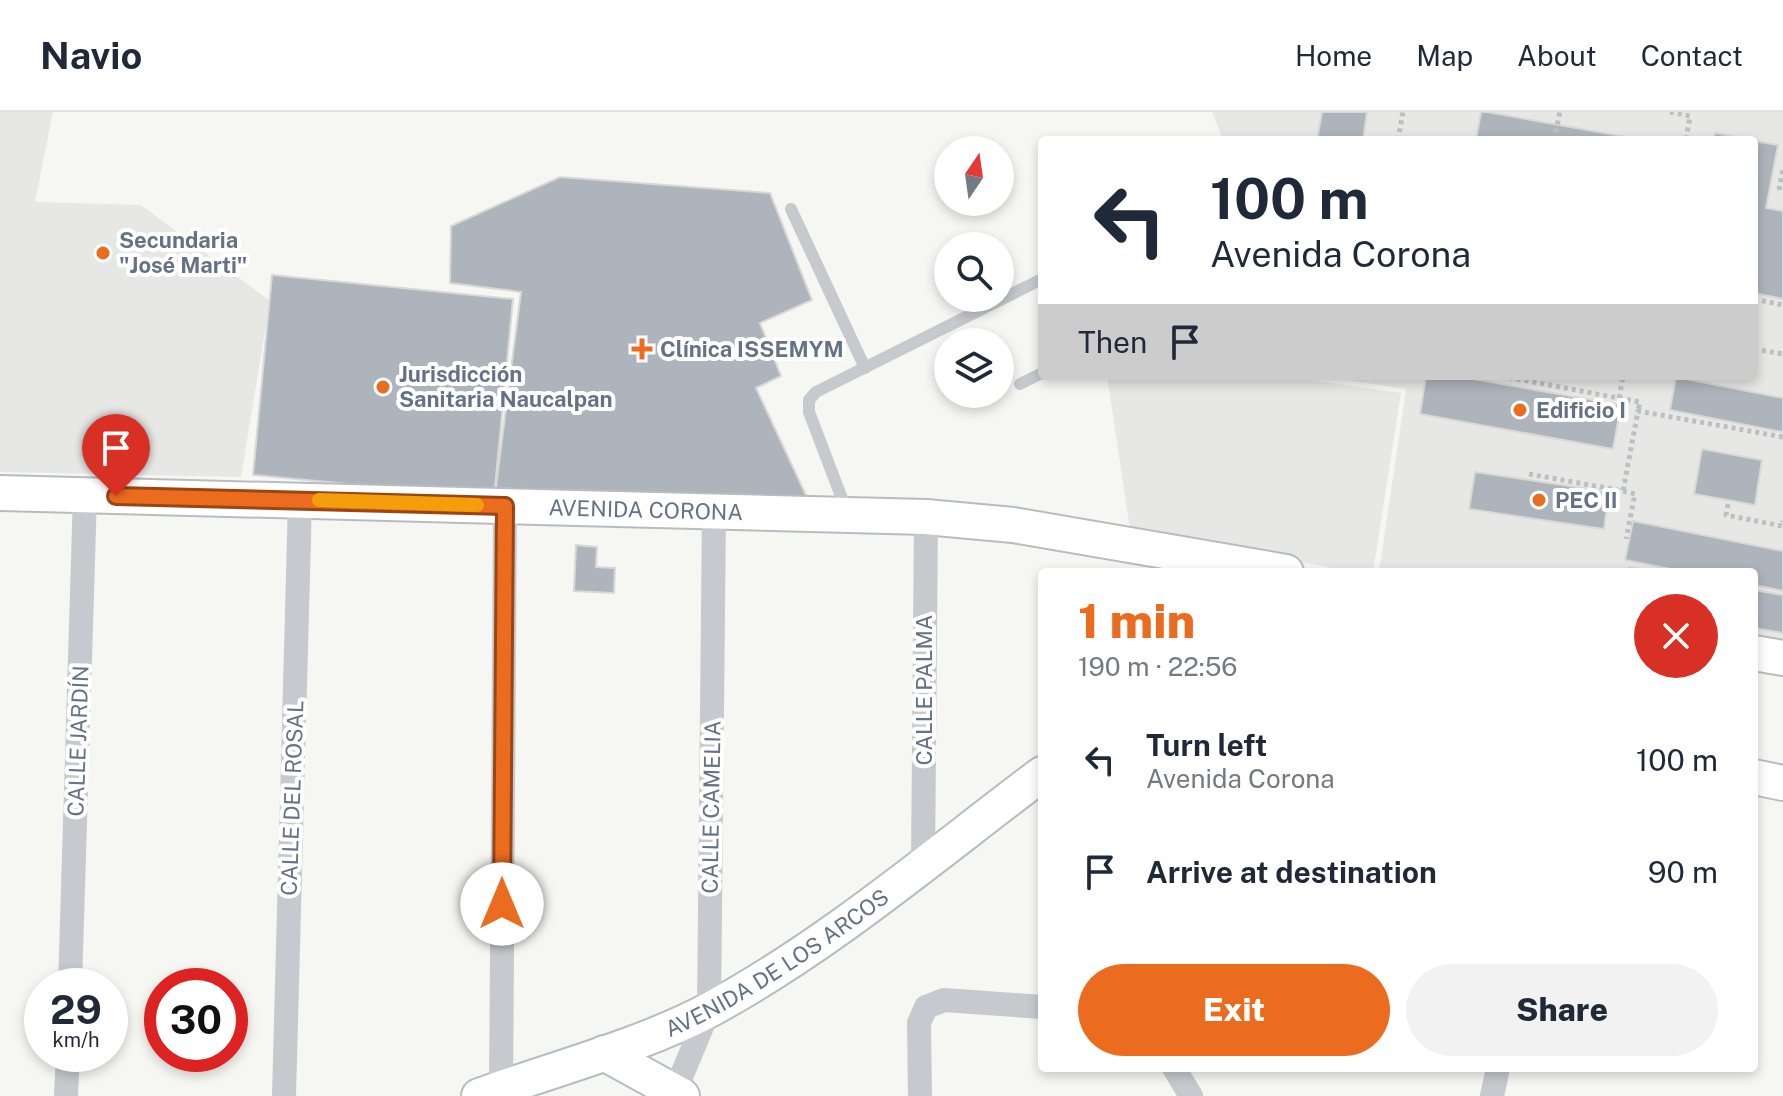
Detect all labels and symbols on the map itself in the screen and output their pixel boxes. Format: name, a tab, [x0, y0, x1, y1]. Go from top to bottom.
north arrow	[934, 136, 1014, 216]
place label: Secundaria "José Marti"	[119, 227, 247, 278]
marker: Secundaria "José Marti"	[94, 244, 112, 262]
place label: Clínica ISSEMYM	[660, 336, 844, 362]
marker: Clínica ISSEMYM	[631, 338, 653, 360]
place label: Jurisdicción Sanitaria Naucalpan	[399, 361, 612, 412]
marker: Jurisdicción Sanitaria Naucalpan	[374, 378, 392, 396]
place label: Edificio I	[1536, 397, 1626, 423]
marker: Edificio I	[1511, 401, 1529, 419]
pin	[82, 414, 150, 496]
place label: PEC II	[1555, 487, 1618, 513]
marker: PEC II	[1530, 491, 1548, 509]
street label: AVENIDA CORONA	[548, 494, 743, 525]
street label: CALLE PALMA	[911, 615, 937, 766]
street label: CALLE JARDÍN	[62, 665, 94, 817]
street label: CALLE DEL ROSAL	[276, 700, 308, 896]
street label: CALLE CAMELIA	[696, 720, 726, 894]
position arrow	[460, 862, 544, 946]
street label: AVENIDA DE LOS ARCOS	[661, 883, 894, 1042]
speed limit sign: 30	[144, 968, 248, 1072]

